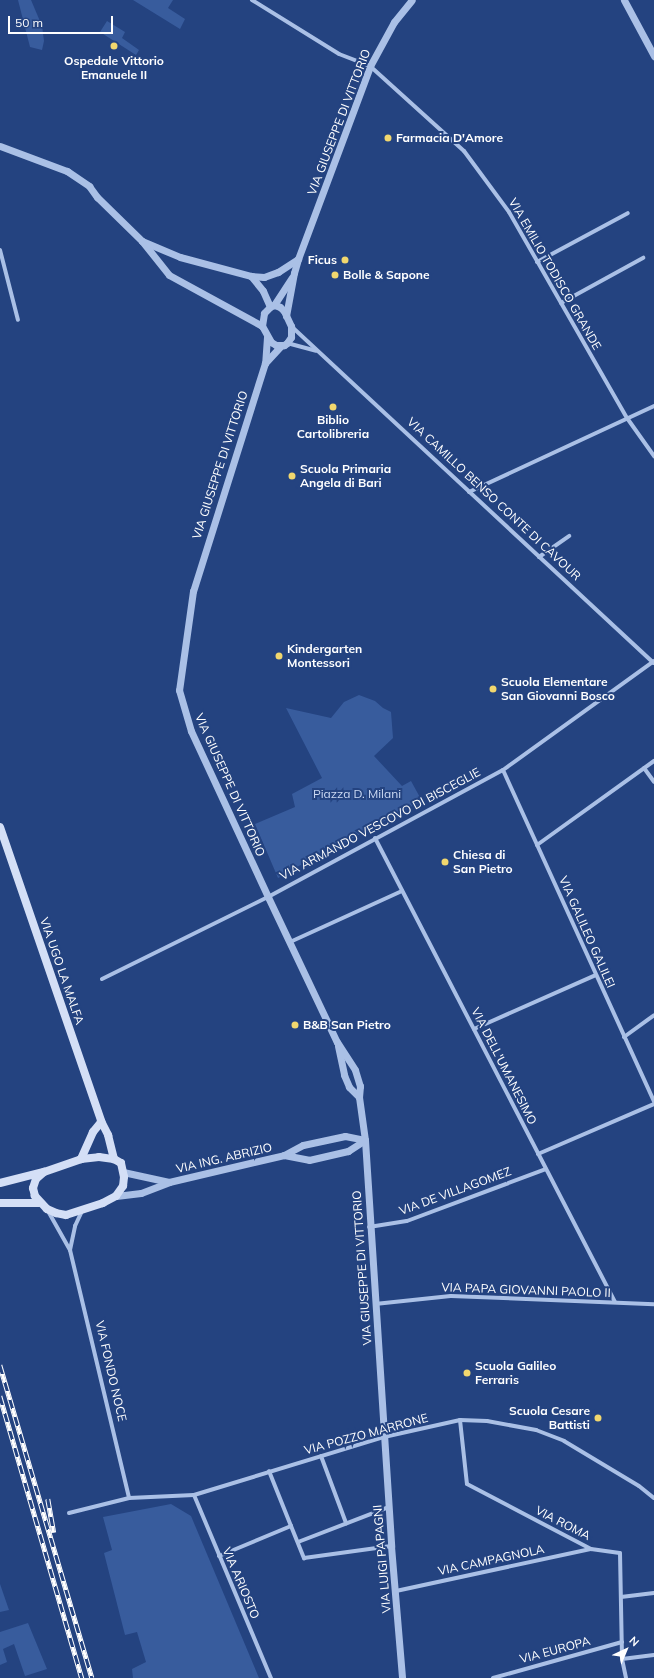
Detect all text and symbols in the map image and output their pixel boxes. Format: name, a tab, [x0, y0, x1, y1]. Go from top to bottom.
scale bar	[10, 8, 115, 34]
text: 50 m	[15, 15, 43, 30]
marker: Ospedale Vittorio Emanuele II	[108, 40, 120, 52]
street label: VIA GIUSEPPE DI VITTORIO	[304, 47, 374, 197]
place label: Ospedale Vittorio Emanuele II	[64, 54, 164, 82]
place label: Farmacia D'Amore	[396, 131, 503, 145]
marker: Farmacia D'Amore	[383, 133, 393, 143]
street label: VIA EMILIO TODISCO GRANDE	[506, 196, 604, 352]
place label: Ficus	[308, 253, 337, 267]
marker: Ficus	[340, 255, 350, 265]
place label: Bolle & Sapone	[343, 268, 430, 282]
marker: Bolle & Sapone	[330, 270, 340, 280]
street label: VIA GIUSEPPE DI VITTORIO	[189, 389, 251, 541]
marker: Biblio Cartolibreria	[328, 402, 338, 412]
place label: Biblio Cartolibreria	[297, 413, 369, 441]
street label: VIA CAMILLO BENSO CONTE DI CAVOUR	[404, 415, 584, 583]
place label: Scuola Primaria Angela di Bari	[300, 462, 391, 490]
marker: Scuola Primaria Angela di Bari	[287, 471, 297, 481]
place label: Kindergarten Montessori	[287, 642, 362, 670]
marker: Kindergarten Montessori	[274, 651, 284, 661]
place label: Scuola Elementare San Giovanni Bosco	[501, 675, 615, 703]
marker: Scuola Elementare San Giovanni Bosco	[488, 684, 498, 694]
street label: VIA GIUSEPPE DI VITTORIO	[192, 711, 268, 859]
street label: VIA ARMANDO VESCOVO DI BISCEGLIE	[277, 765, 483, 883]
park label: Piazza D. Milani	[313, 787, 401, 801]
place label: Chiesa di San Pietro	[453, 848, 513, 876]
marker: Chiesa di San Pietro	[440, 857, 450, 867]
street label: VIA GALILEO GALILEI	[556, 874, 618, 990]
street label: VIA UGO LA MALFA	[37, 916, 87, 1026]
street label: VIA DELL'UMANESIMO	[468, 1005, 540, 1127]
place label: B&B San Pietro	[303, 1018, 391, 1032]
marker: B&B San Pietro	[290, 1020, 300, 1030]
street label: VIA ING. ABRIZIO	[175, 1140, 273, 1176]
street label: VIA DE VILLAGOMEZ	[397, 1164, 513, 1218]
street label: VIA GIUSEPPE DI VITTORIO	[349, 1190, 375, 1346]
street label: VIA PAPA GIOVANNI PAOLO II	[441, 1280, 611, 1300]
street label: VIA FONDO NOCE	[92, 1319, 130, 1423]
place label: Scuola Galileo Ferraris	[475, 1359, 556, 1387]
marker: Scuola Galileo Ferraris	[462, 1368, 472, 1378]
place label: Scuola Cesare Battisti	[509, 1404, 590, 1432]
street label: VIA POZZO MARRONE	[302, 1411, 430, 1457]
marker: Scuola Cesare Battisti	[593, 1413, 603, 1423]
street label: VIA ROMA	[533, 1503, 593, 1543]
street label: VIA LUIGI PAPAGNI	[370, 1504, 394, 1614]
street label: VIA CAMPAGNOLA	[437, 1542, 545, 1578]
street label: VIA ARIOSTO	[219, 1545, 263, 1621]
north arrow	[606, 1630, 646, 1670]
text: N	[626, 1633, 642, 1649]
street label: VIA EUROPA	[518, 1634, 592, 1666]

